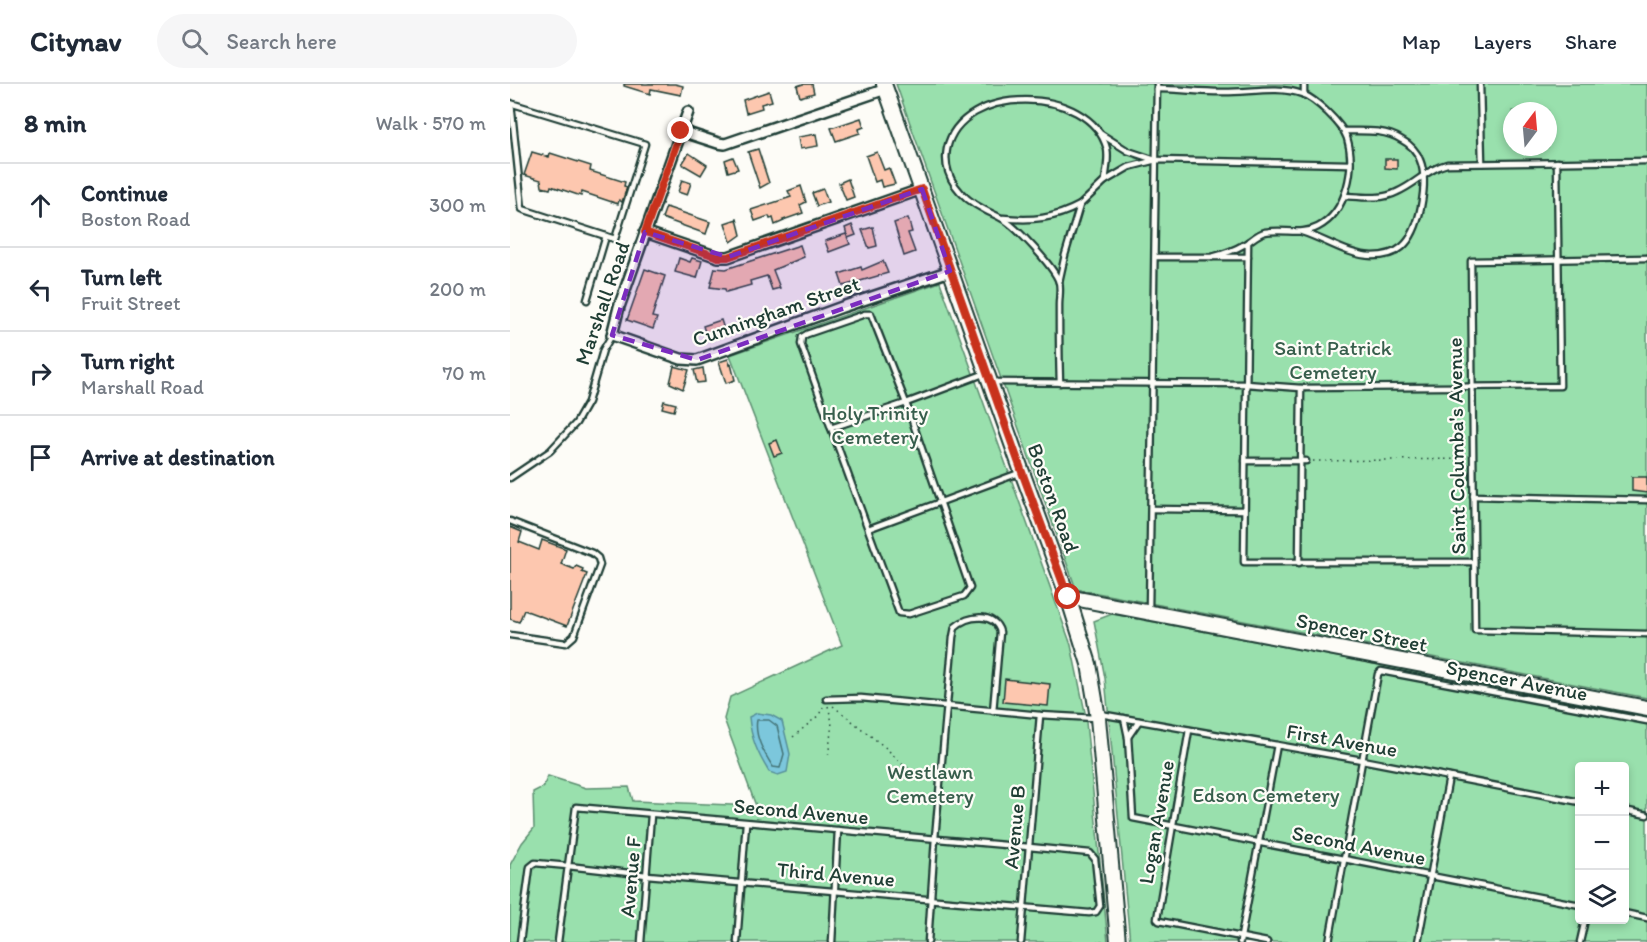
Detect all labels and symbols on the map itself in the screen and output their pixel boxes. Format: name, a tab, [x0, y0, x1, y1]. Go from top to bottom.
north arrow	[1503, 102, 1557, 156]
route end	[667, 117, 693, 143]
street label: Marshall Road	[569, 237, 635, 368]
street label: Cunningham Street	[689, 271, 863, 351]
park label: Saint Patrick Cemetery	[1274, 335, 1392, 384]
street label: Saint Columba's Avenue	[1442, 337, 1470, 555]
park label: Holy Trinity Cemetery	[822, 400, 928, 449]
street label: Boston Road	[1023, 440, 1086, 557]
route start	[1054, 583, 1080, 609]
street label: Spencer Street	[1294, 607, 1430, 657]
street label: Spencer Avenue	[1444, 654, 1590, 706]
street label: First Avenue	[1285, 718, 1399, 762]
street label: Logan Avenue	[1133, 758, 1179, 886]
park label: Westlawn Cemetery	[886, 759, 974, 808]
park label: Edson Cemetery	[1192, 782, 1340, 807]
street label: Avenue B	[998, 784, 1030, 870]
street label: Second Avenue	[732, 793, 870, 829]
street label: Second Avenue	[1290, 820, 1428, 870]
street label: Avenue F	[614, 835, 646, 919]
street label: Third Avenue	[776, 856, 896, 892]

